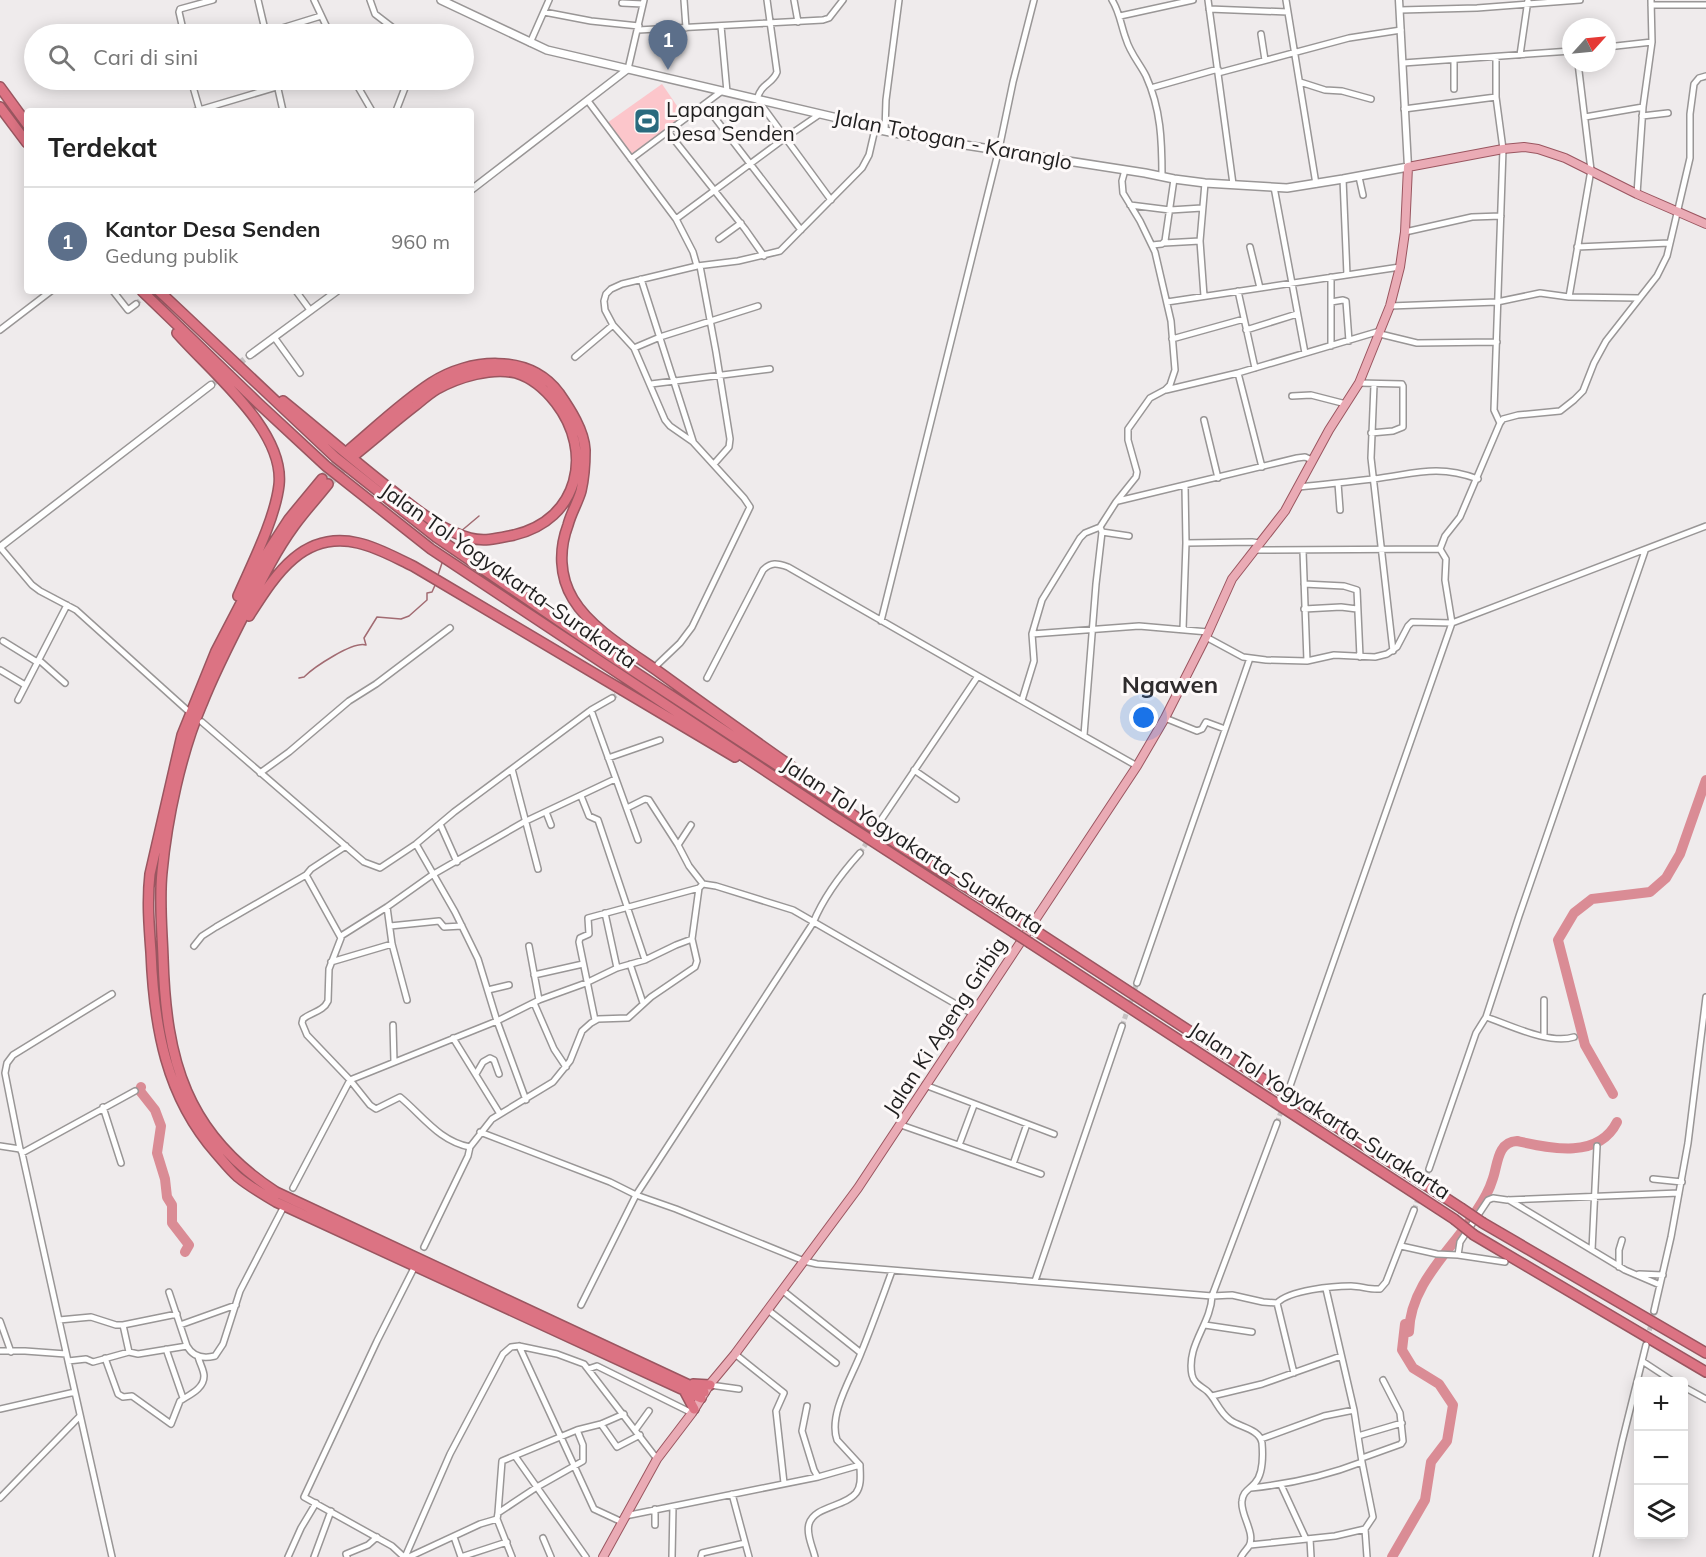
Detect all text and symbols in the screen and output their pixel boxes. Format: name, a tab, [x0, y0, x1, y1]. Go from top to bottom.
north arrow	[1562, 18, 1616, 72]
pin: 1	[648, 20, 688, 70]
search box	[24, 24, 474, 90]
icon: search	[45, 41, 78, 74]
text: Cari di sini	[93, 43, 198, 71]
place label: Lapangan Desa Senden	[666, 96, 795, 146]
street label: Jalan Totogan - Karanglo	[831, 103, 1075, 175]
sports icon: Lapangan Desa Senden	[632, 106, 662, 136]
text: Terdekat	[48, 131, 157, 164]
text: Kantor Desa Senden	[105, 215, 320, 243]
text: 1	[62, 229, 74, 254]
text: 960 m	[391, 229, 450, 254]
text: Gedung publik	[105, 243, 238, 268]
street label: Jalan Tol Yogyakarta–Surakarta	[376, 477, 642, 673]
district label: Ngawen	[1122, 669, 1218, 699]
your location	[1129, 703, 1158, 732]
street label: Jalan Tol Yogyakarta–Surakarta	[778, 751, 1048, 939]
street label: Jalan Ki Ageng Gribig	[877, 932, 1011, 1120]
street label: Jalan Tol Yogyakarta–Surakarta	[1185, 1016, 1455, 1204]
map controls	[1634, 1377, 1688, 1539]
button: +	[1634, 1377, 1688, 1431]
button: −	[1634, 1431, 1688, 1485]
button: layers	[1634, 1485, 1688, 1539]

